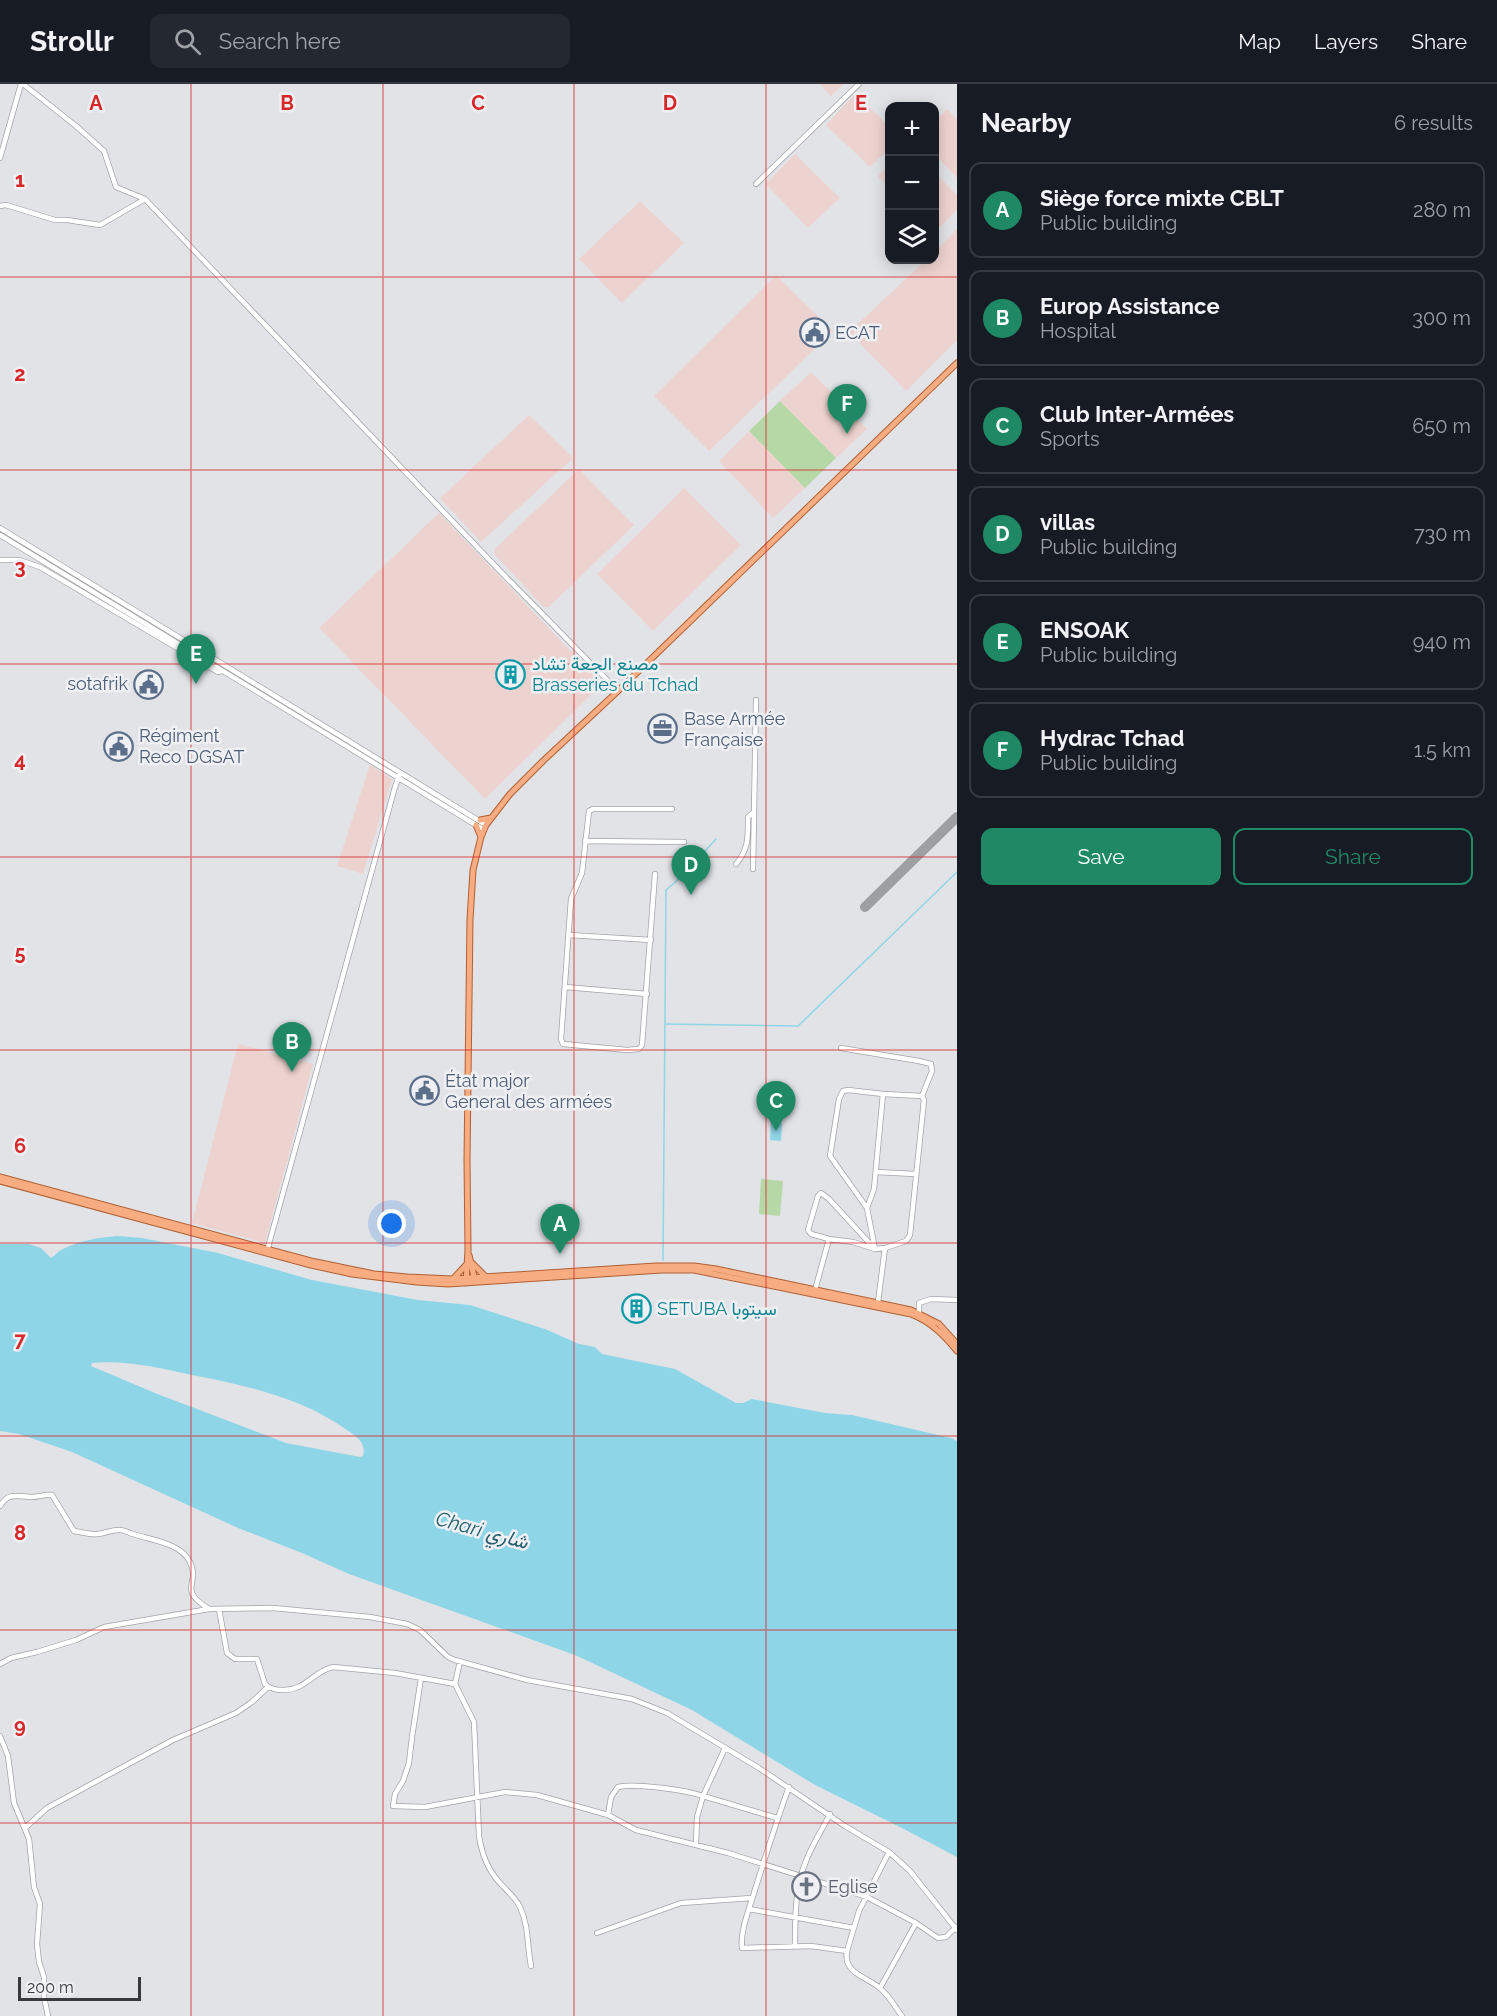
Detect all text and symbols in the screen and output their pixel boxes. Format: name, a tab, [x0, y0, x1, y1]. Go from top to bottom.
search box	[150, 14, 570, 68]
text: Strollr	[30, 25, 114, 58]
icon: search	[171, 25, 204, 58]
text: Search here	[219, 28, 341, 54]
text: Map	[1238, 29, 1281, 54]
text: Layers	[1314, 29, 1378, 54]
text: Share	[1411, 29, 1467, 54]
text: A	[89, 91, 103, 115]
text: B	[280, 91, 294, 115]
text: C	[471, 91, 485, 115]
text: D	[663, 91, 677, 115]
text: E	[855, 91, 867, 115]
map controls	[885, 102, 939, 264]
button: +	[885, 102, 939, 156]
text: Nearby	[981, 108, 1071, 138]
text: 6 results	[1394, 111, 1473, 135]
button: −	[885, 156, 939, 210]
text: 1	[15, 168, 25, 192]
text: Siège force mixte CBLT	[1040, 185, 1284, 211]
text: A	[996, 198, 1009, 222]
text: 280 m	[1413, 198, 1471, 222]
button: layers	[885, 210, 939, 264]
text: Public building	[1040, 211, 1177, 235]
text: Europ Assistance	[1040, 293, 1220, 319]
text: B	[996, 306, 1009, 330]
text: 300 m	[1412, 306, 1471, 330]
public building icon: ECAT	[798, 317, 830, 349]
text: Hospital	[1040, 319, 1116, 343]
place label: ECAT	[835, 322, 880, 343]
text: 2	[14, 362, 26, 386]
pin: F	[828, 384, 866, 434]
text: Club Inter-Armées	[1040, 401, 1234, 427]
text: C	[996, 414, 1009, 438]
text: 650 m	[1412, 414, 1471, 438]
text: Sports	[1040, 427, 1100, 451]
text: villas	[1040, 509, 1095, 535]
text: D	[995, 522, 1010, 546]
text: 730 m	[1414, 522, 1471, 546]
text: Public building	[1040, 535, 1177, 559]
text: 3	[14, 555, 26, 579]
text: ENSOAK	[1040, 617, 1129, 643]
text: E	[996, 630, 1009, 654]
text: 940 m	[1413, 630, 1471, 654]
pin: E	[176, 634, 216, 684]
text: Public building	[1040, 643, 1177, 667]
place label: مصنع الجعة تشاد Brasseries du Tchad	[532, 653, 698, 695]
building icon: مصنع الجعة تشاد Brasseries du Tchad	[495, 658, 527, 690]
public building icon: sotafrik	[133, 668, 165, 700]
place label: sotafrik	[67, 673, 128, 694]
place label: Base Armée Française	[684, 708, 786, 750]
office icon: Base Armée Française	[647, 713, 679, 745]
place label: Régiment Reco DGSAT	[139, 725, 245, 767]
text: Hydrac Tchad	[1040, 725, 1184, 751]
public building icon: Régiment Reco DGSAT	[102, 730, 134, 762]
text: F	[997, 738, 1008, 762]
text: 1.5 km	[1414, 738, 1471, 762]
text: 4	[14, 748, 26, 772]
text: Public building	[1040, 751, 1177, 775]
button: Save	[981, 828, 1221, 885]
button: Share	[1233, 828, 1473, 885]
pin: D	[672, 846, 710, 895]
text: 5	[14, 941, 26, 965]
pin: B	[272, 1022, 312, 1072]
place label: État major General des armées	[445, 1069, 612, 1112]
public building icon: État major General des armées	[408, 1075, 440, 1107]
pin: C	[756, 1082, 796, 1131]
text: 6	[14, 1134, 26, 1158]
pin: A	[540, 1204, 580, 1254]
your location	[377, 1209, 406, 1238]
building icon: SETUBA سيتوبا	[620, 1293, 652, 1325]
place label: SETUBA سيتوبا	[657, 1298, 777, 1320]
text: 7	[14, 1328, 26, 1352]
water label: Chari شاري	[432, 1506, 532, 1558]
text: 8	[14, 1521, 26, 1545]
text: 9	[14, 1714, 26, 1738]
church icon: Eglise	[791, 1871, 823, 1903]
place label: Eglise	[828, 1876, 878, 1897]
scale bar	[18, 1974, 141, 2002]
text: 200 m	[27, 1978, 74, 1997]

